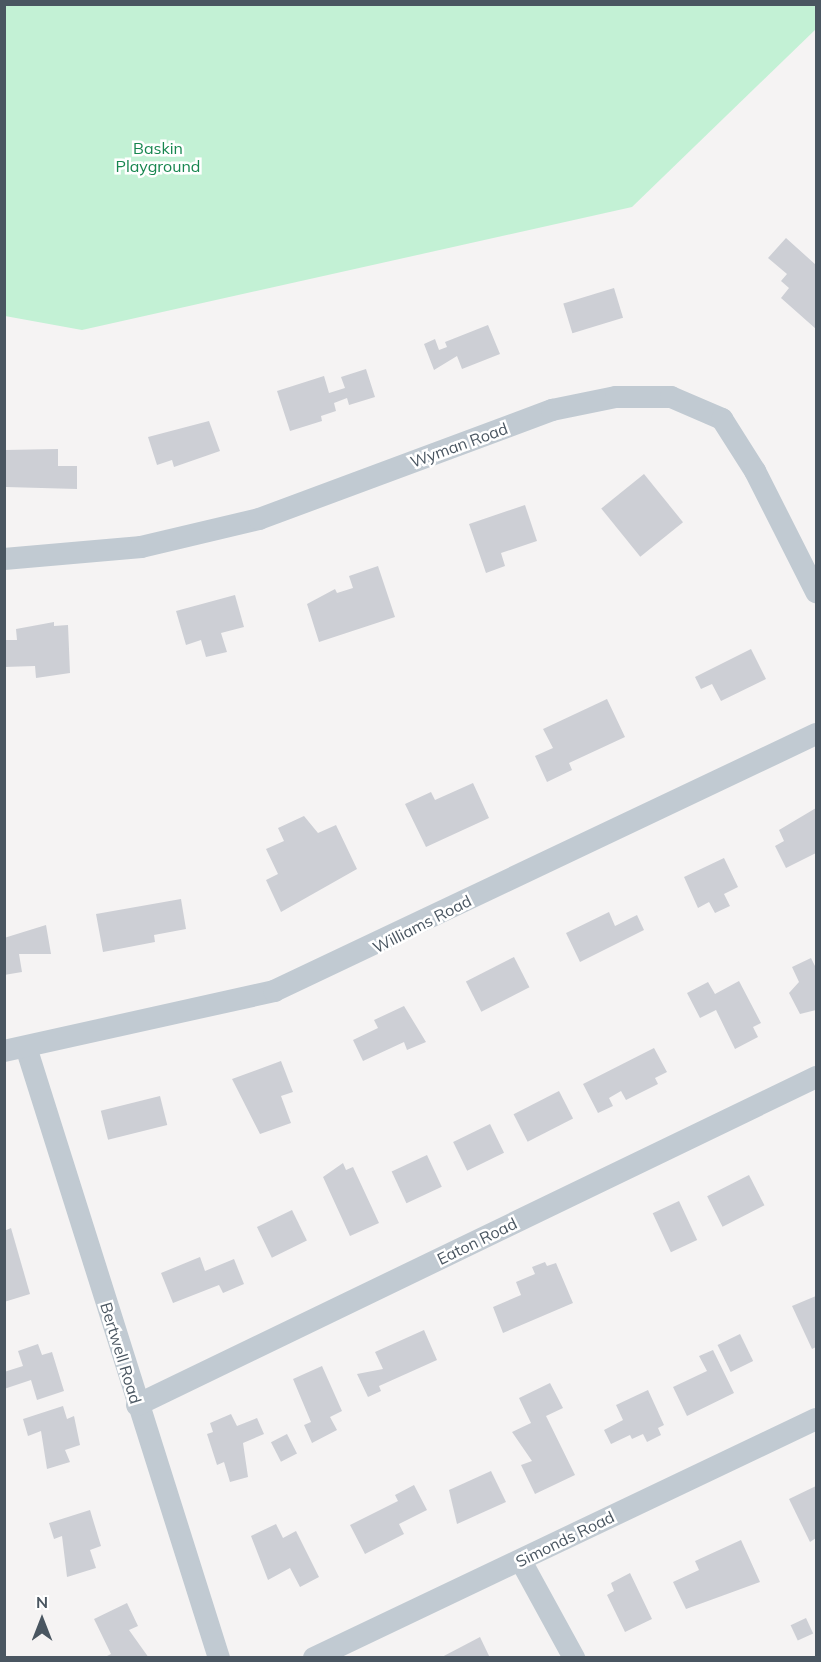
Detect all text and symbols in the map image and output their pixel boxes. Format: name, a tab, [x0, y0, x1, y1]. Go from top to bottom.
park label: Baskin Playground	[116, 138, 200, 176]
street label: Wyman Road	[408, 418, 510, 472]
street label: Williams Road	[370, 891, 474, 957]
street label: Eaton Road	[434, 1213, 520, 1269]
street label: Bertwell Road	[96, 1300, 146, 1406]
street label: Simonds Road	[513, 1507, 617, 1571]
north arrow	[12, 1590, 72, 1650]
text: N	[36, 1592, 48, 1612]

